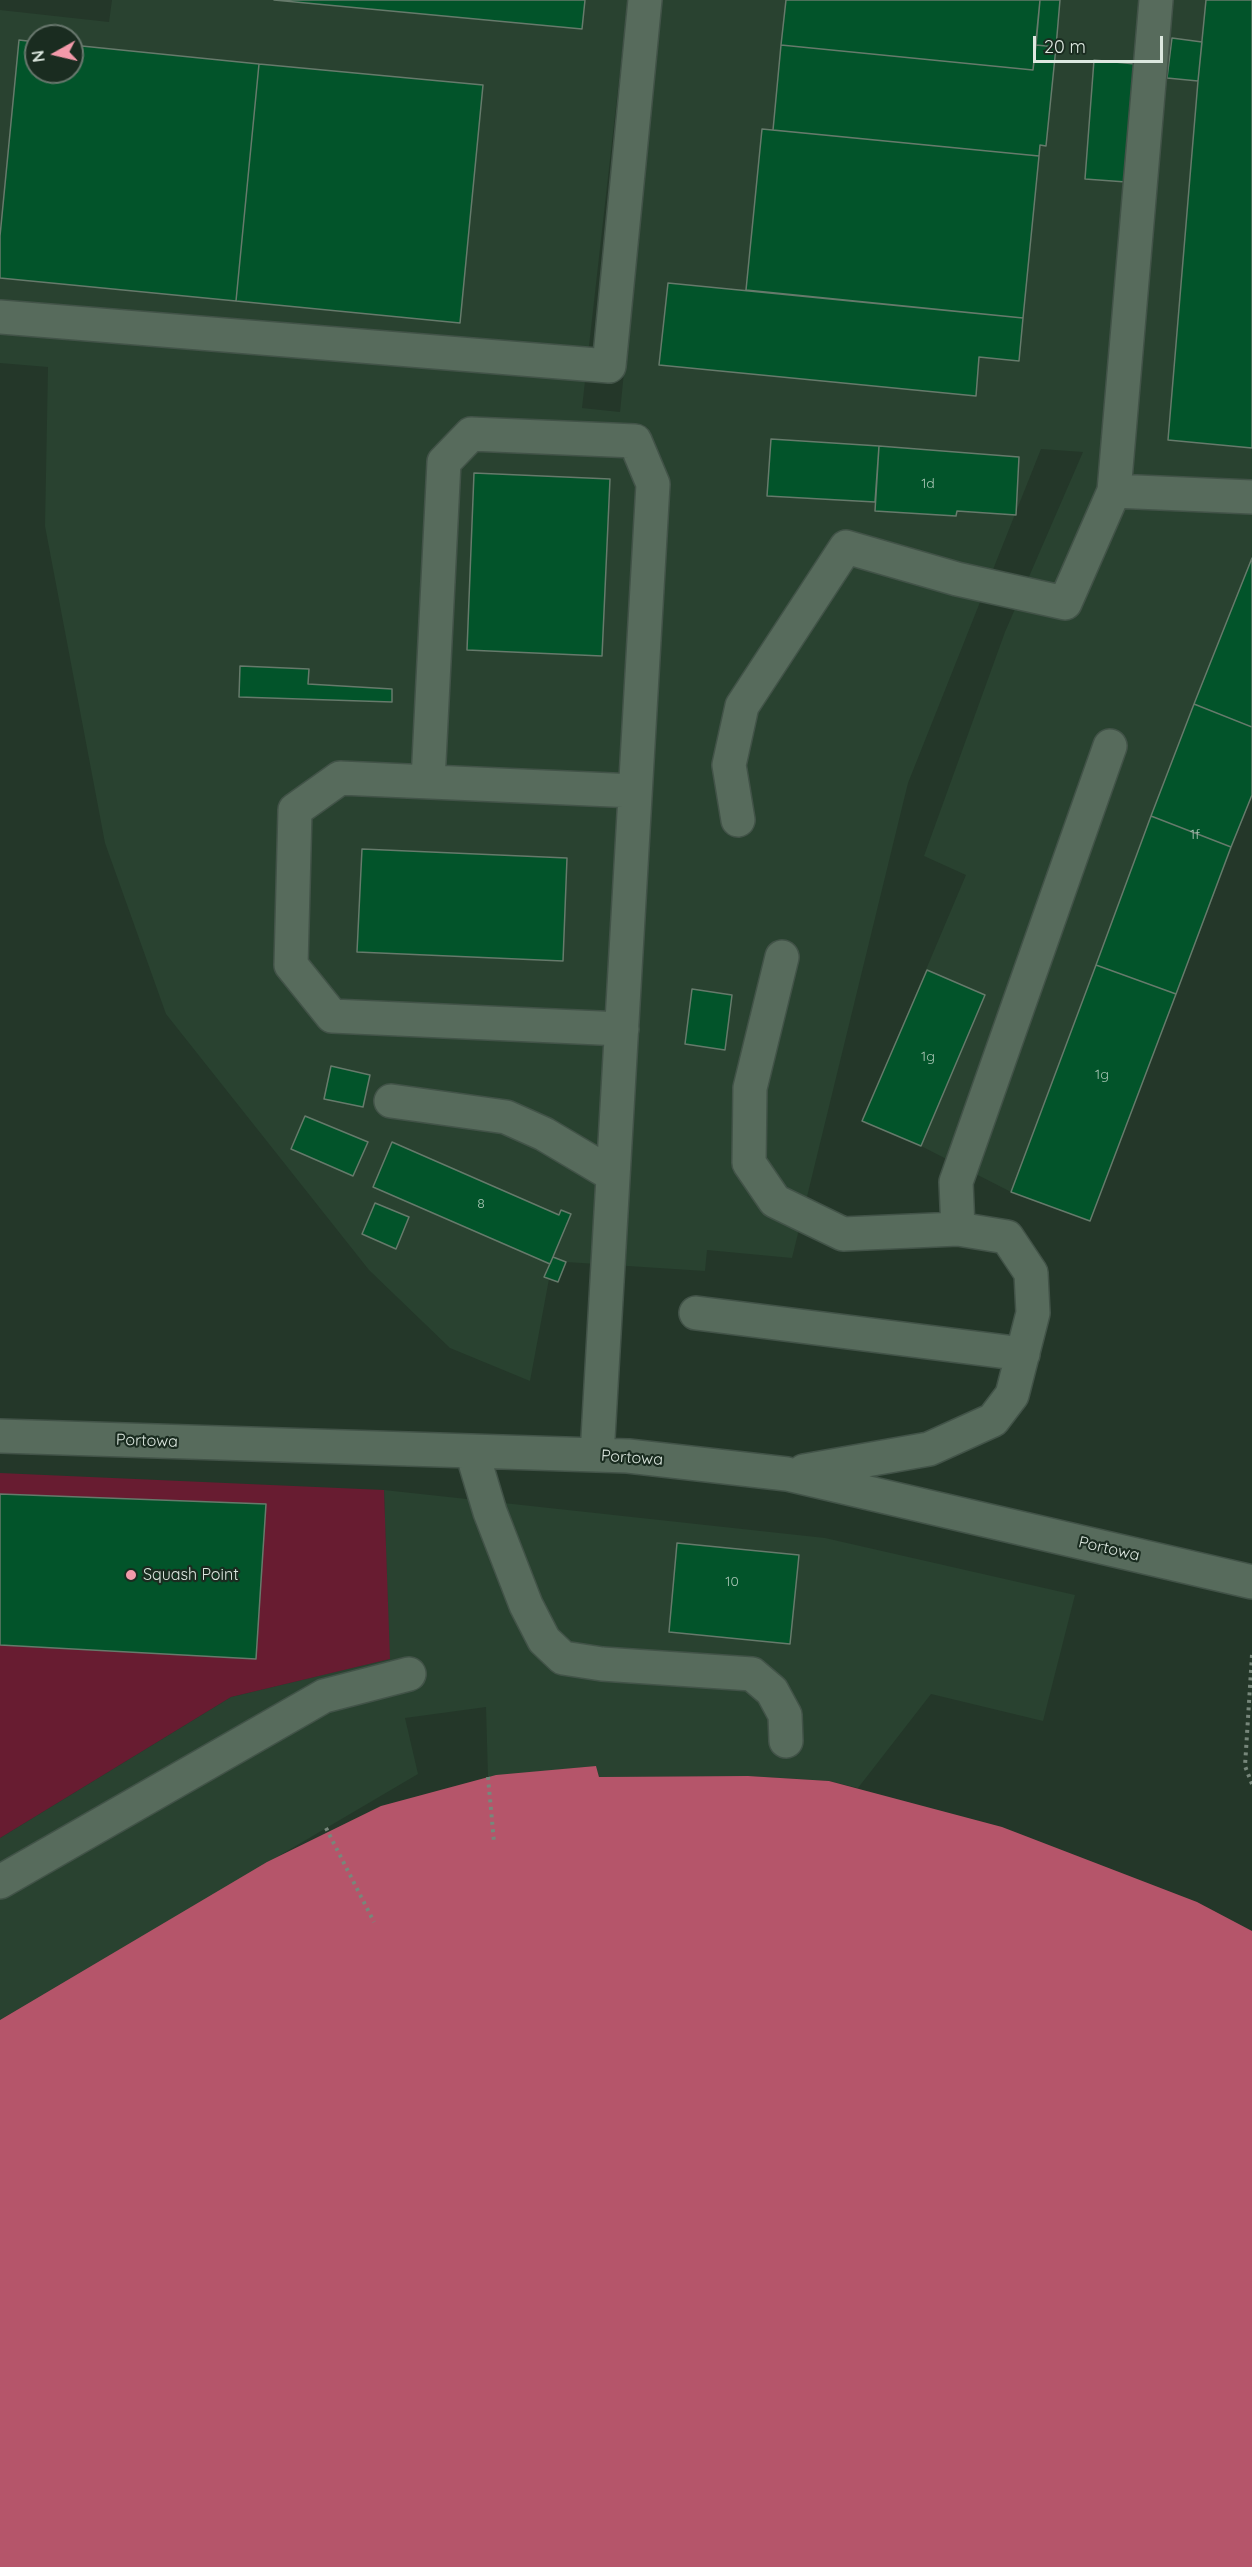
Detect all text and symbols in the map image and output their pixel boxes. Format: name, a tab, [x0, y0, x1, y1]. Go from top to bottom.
north arrow	[24, 24, 84, 84]
scale bar	[1036, 24, 1166, 62]
text: 20 m	[1044, 35, 1086, 58]
text: N	[27, 49, 49, 63]
house number: 1d	[921, 476, 935, 492]
house number: 1f	[1190, 827, 1200, 843]
house number: 1g	[921, 1049, 935, 1065]
house number: 1g	[1095, 1067, 1109, 1083]
house number: 8	[477, 1196, 485, 1212]
street label: Portowa	[116, 1430, 178, 1452]
street label: Portowa	[600, 1446, 664, 1470]
street label: Portowa	[1077, 1533, 1141, 1565]
place label: Squash Point	[143, 1565, 239, 1585]
marker: Squash Point	[124, 1568, 138, 1582]
house number: 10	[725, 1574, 739, 1590]

